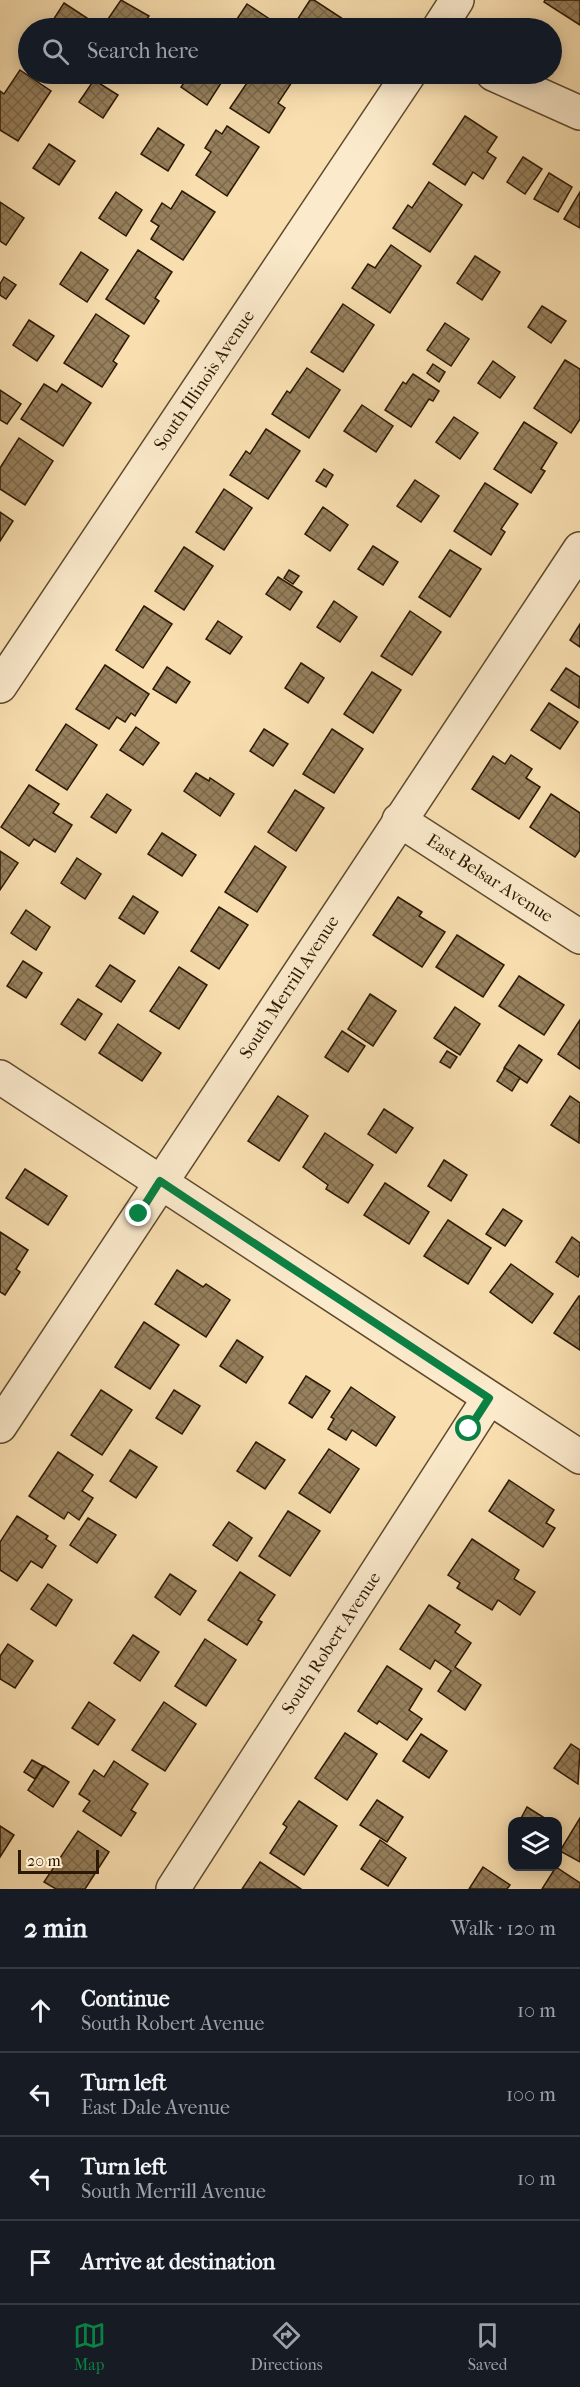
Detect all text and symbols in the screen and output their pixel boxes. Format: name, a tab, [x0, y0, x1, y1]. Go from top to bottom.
search box	[18, 18, 562, 84]
icon: search	[39, 35, 72, 68]
text: Search here	[87, 38, 199, 64]
street label: South Illinois Avenue	[150, 306, 259, 454]
street label: East Belsar Avenue	[423, 830, 557, 927]
street label: South Merrill Avenue	[235, 912, 344, 1063]
route end	[125, 1200, 151, 1226]
route start	[455, 1415, 481, 1441]
street label: South Robert Avenue	[278, 1568, 385, 1718]
map controls	[508, 1817, 562, 1871]
button: layers	[508, 1817, 562, 1871]
scale bar	[18, 1847, 99, 1874]
text: 20 m	[27, 1851, 61, 1870]
text: 2 min	[24, 1913, 87, 1944]
text: Walk · 120 m	[451, 1917, 556, 1940]
text: Continue	[81, 1986, 170, 2012]
icon: ahead	[24, 1994, 57, 2027]
text: 10 m	[517, 1999, 556, 2022]
text: South Robert Avenue	[81, 2012, 264, 2035]
text: Turn left	[81, 2070, 167, 2096]
icon: left	[24, 2078, 57, 2111]
text: 100 m	[506, 2083, 556, 2106]
text: East Dale Avenue	[81, 2096, 230, 2119]
text: Turn left	[81, 2154, 167, 2180]
icon: left	[24, 2162, 57, 2195]
text: 10 m	[517, 2167, 556, 2190]
text: South Merrill Avenue	[81, 2180, 266, 2203]
icon: arrive	[24, 2246, 57, 2279]
text: Arrive at destination	[81, 2249, 275, 2275]
tab: Map	[73, 2319, 106, 2374]
tab: Directions	[251, 2319, 323, 2374]
tab: Saved	[468, 2319, 507, 2374]

